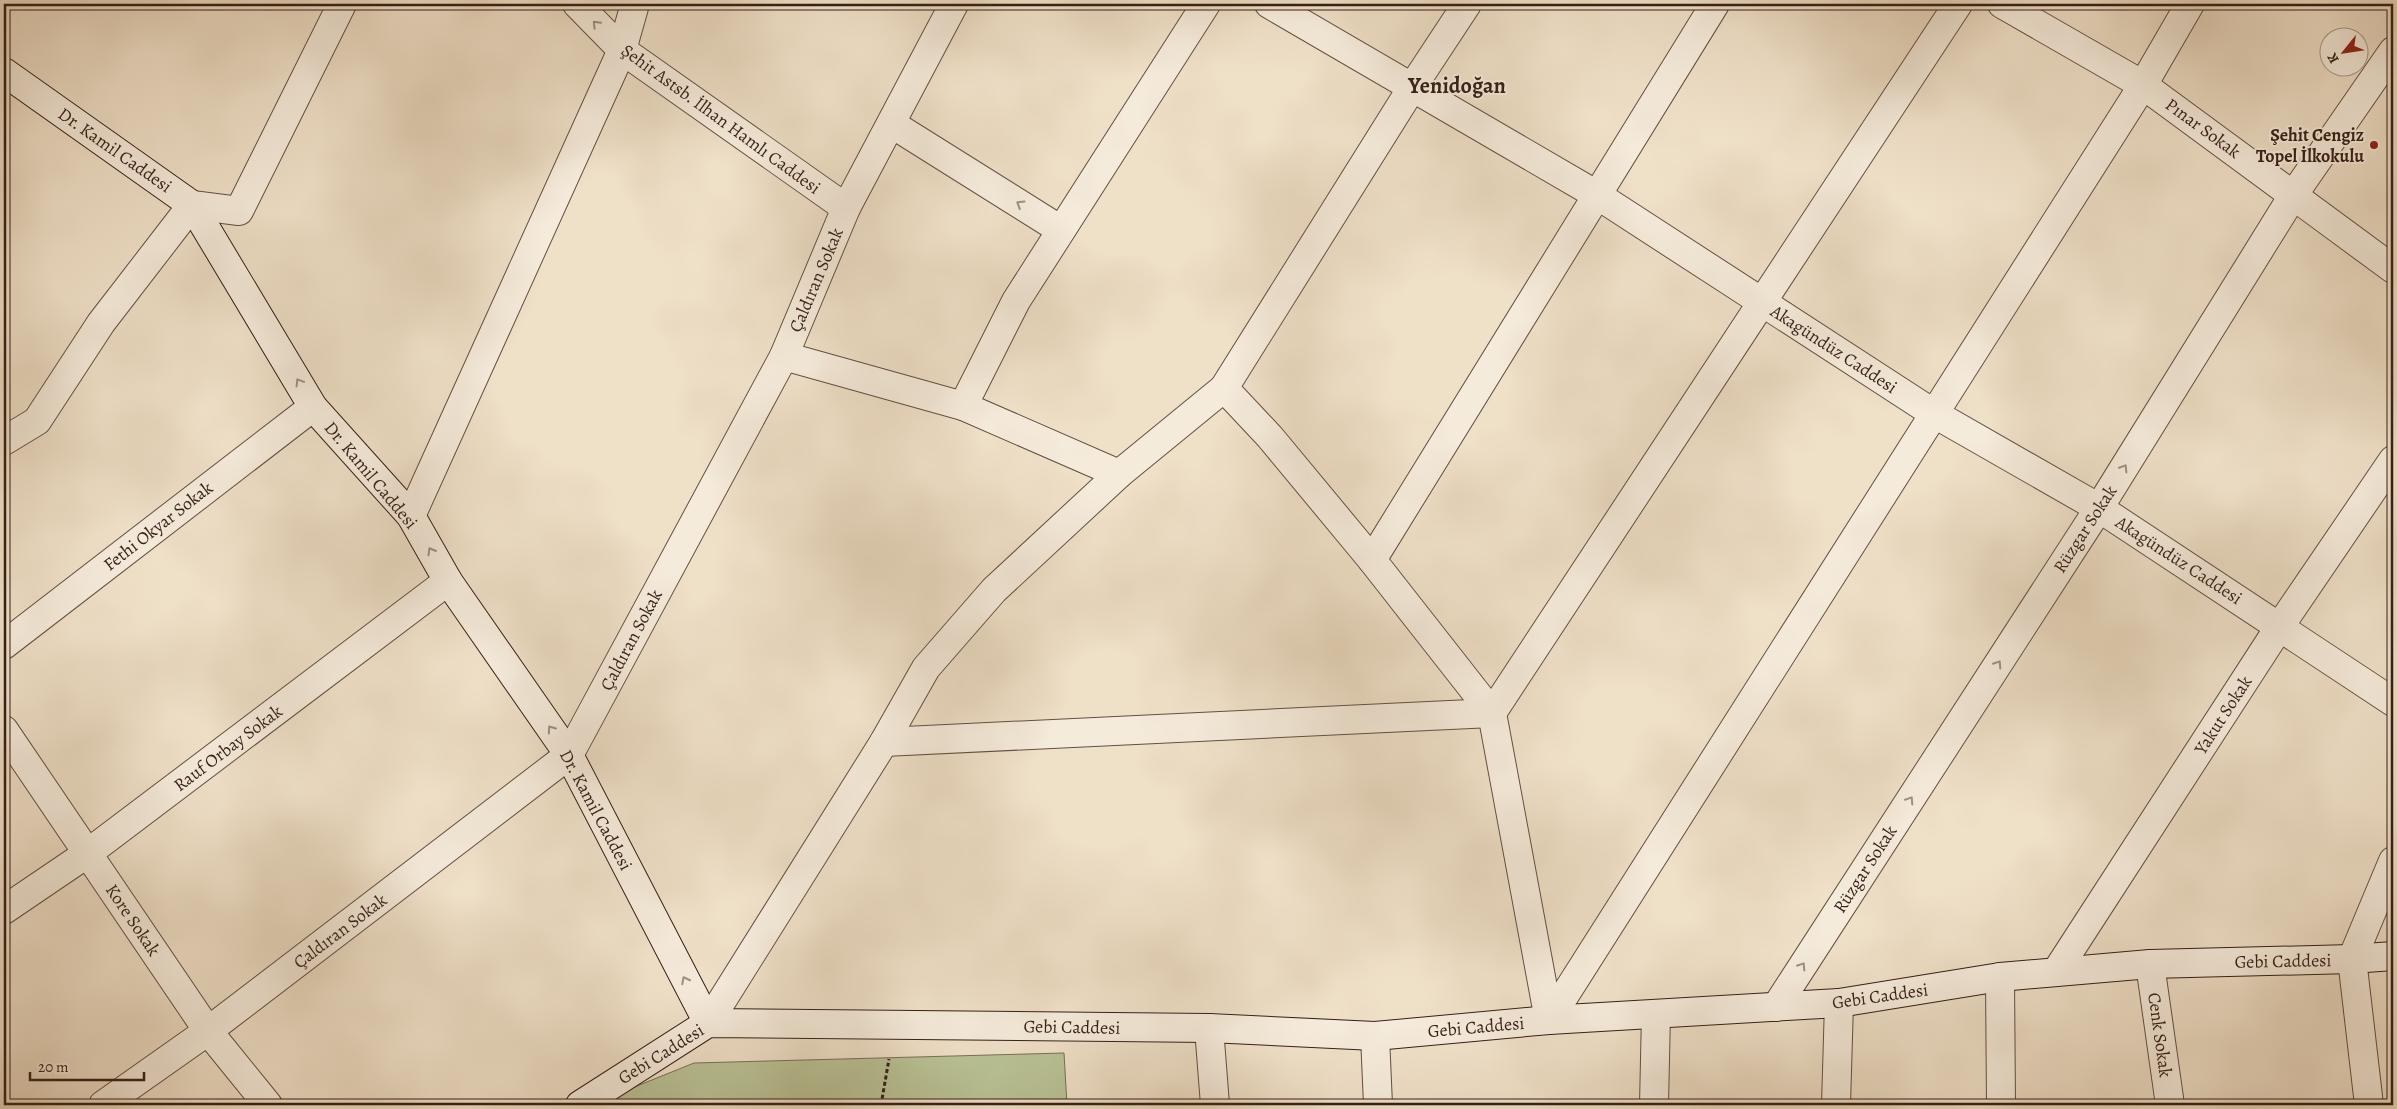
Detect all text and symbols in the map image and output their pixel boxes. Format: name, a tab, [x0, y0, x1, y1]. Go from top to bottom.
one-way arrow	[593, 20, 602, 29]
north arrow	[2320, 28, 2370, 78]
street label: Şehit Astsb. İlhan Hamlı Caddesi	[617, 39, 825, 199]
text: K	[2322, 49, 2344, 67]
district label: Yenidoğan	[1407, 71, 1506, 101]
street label: Pınar Sokak	[2160, 92, 2246, 164]
street label: Dr. Kamil Caddesi	[53, 102, 177, 198]
place label: Şehit Cengiz Topel İlkokulu	[2256, 123, 2364, 168]
marker: Şehit Cengiz Topel İlkokulu	[2368, 139, 2380, 151]
one-way arrow	[1016, 201, 1026, 210]
street label: Çaldıran Sokak	[783, 224, 849, 336]
street label: Akagündüz Caddesi	[1765, 299, 1902, 399]
one-way arrow	[295, 379, 305, 388]
street label: Dr. Kamil Caddesi	[319, 416, 423, 534]
one-way arrow	[2117, 465, 2127, 474]
street label: Fethi Okyar Sokak	[98, 476, 218, 576]
street label: Rüzgar Sokak	[2048, 480, 2122, 578]
street label: Akagündüz Caddesi	[2110, 510, 2247, 610]
one-way arrow	[427, 547, 437, 556]
street label: Çaldıran Sokak	[594, 585, 668, 695]
one-way arrow	[1992, 660, 2001, 670]
street label: Yakut Sokak	[2188, 671, 2257, 760]
street label: Rauf Orbay Sokak	[169, 699, 287, 797]
one-way arrow	[548, 725, 557, 735]
street label: Dr. Kamil Caddesi	[554, 745, 638, 875]
one-way arrow	[1903, 797, 1913, 806]
street label: Rüzgar Sokak	[1828, 820, 1902, 918]
street label: Kore Sokak	[100, 879, 166, 961]
street label: Çaldıran Sokak	[288, 888, 392, 974]
street label: Gebi Caddesi	[2234, 948, 2332, 974]
one-way arrow	[1796, 962, 1805, 972]
one-way arrow	[681, 976, 691, 985]
street label: Gebi Caddesi	[1830, 977, 1930, 1015]
street label: Cenk Sokak	[2142, 991, 2178, 1079]
street label: Gebi Caddesi	[1427, 1011, 1525, 1043]
street label: Gebi Caddesi	[1023, 1014, 1121, 1040]
street label: Gebi Caddesi	[614, 1018, 708, 1090]
scale bar	[30, 1049, 144, 1081]
text: 20 m	[38, 1057, 69, 1077]

